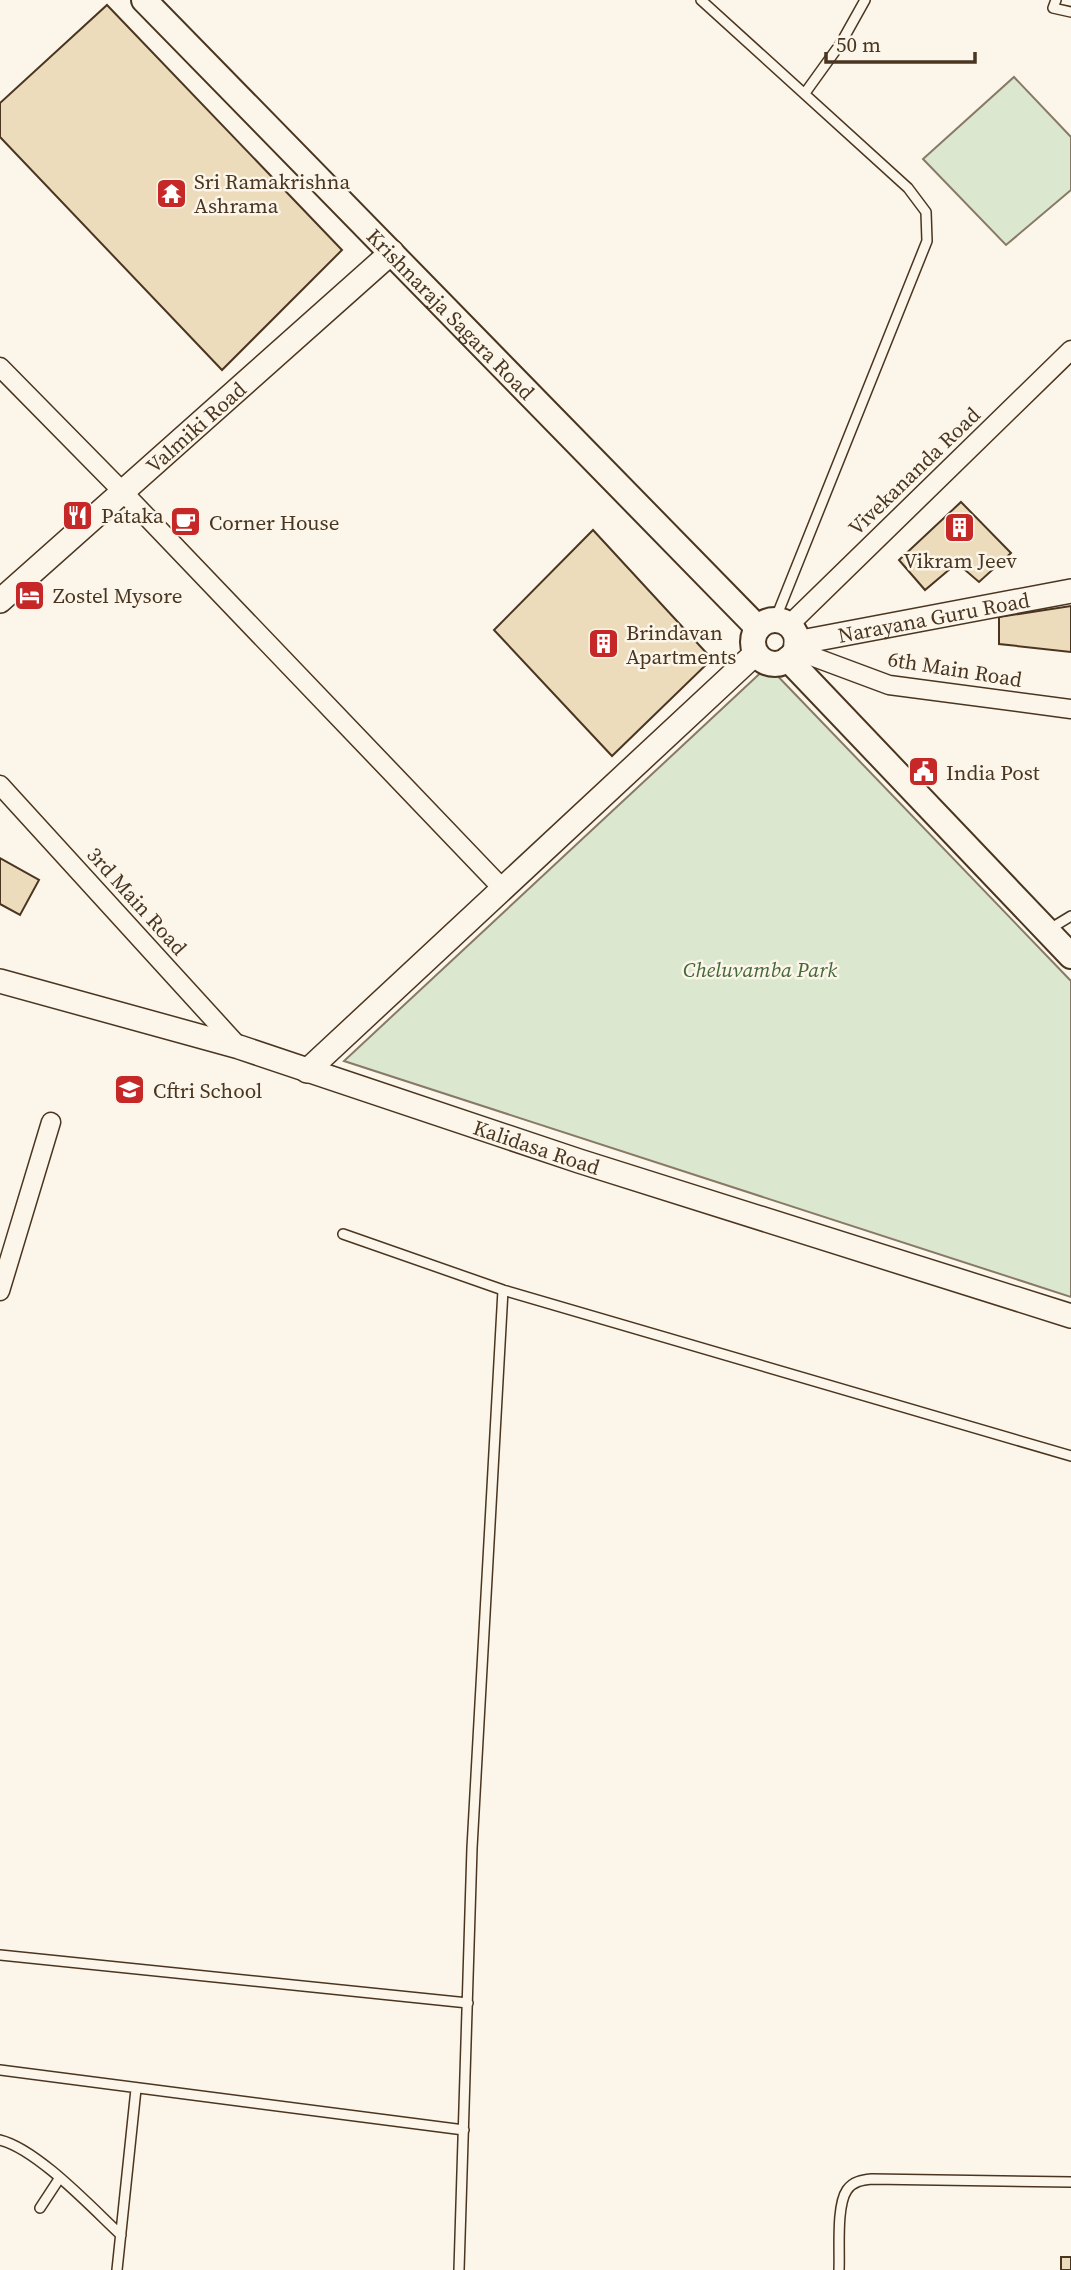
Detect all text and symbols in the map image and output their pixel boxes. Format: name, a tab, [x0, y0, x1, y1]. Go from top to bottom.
scale bar	[826, 21, 975, 65]
text: 50 m	[836, 30, 881, 59]
place label: Sri Ramakrishna Ashrama	[194, 167, 351, 220]
temple icon: Sri Ramakrishna Ashrama	[154, 176, 188, 210]
street label: Krishnaraja Sagara Road	[360, 222, 541, 406]
street label: Valmiki Road	[139, 374, 252, 479]
street label: Vivekananda Road	[842, 400, 986, 542]
restaurant icon: Pataka	[61, 498, 95, 532]
place label: Pataka	[101, 501, 164, 530]
cafe icon: Corner House	[169, 505, 203, 539]
place label: Corner House	[209, 508, 339, 537]
building icon: Vikram Jeev	[943, 511, 977, 545]
place label: Vikram Jeev	[903, 546, 1017, 575]
hotel icon: Zostel Mysore	[13, 578, 47, 612]
place label: Zostel Mysore	[53, 581, 183, 610]
street label: Narayana Guru Road	[835, 585, 1032, 649]
place label: Brindavan Apartments	[626, 618, 736, 671]
building icon: Brindavan Apartments	[586, 627, 620, 661]
street label: 6th Main Road	[886, 644, 1024, 694]
public building icon: India Post	[906, 755, 940, 789]
place label: India Post	[946, 758, 1040, 787]
street label: 3rd Main Road	[81, 841, 194, 962]
park label: Cheluvamba Park	[683, 955, 837, 984]
school or university icon: Cftri School	[113, 1073, 147, 1107]
place label: Cftri School	[153, 1076, 262, 1105]
street label: Kalidasa Road	[470, 1112, 604, 1181]

